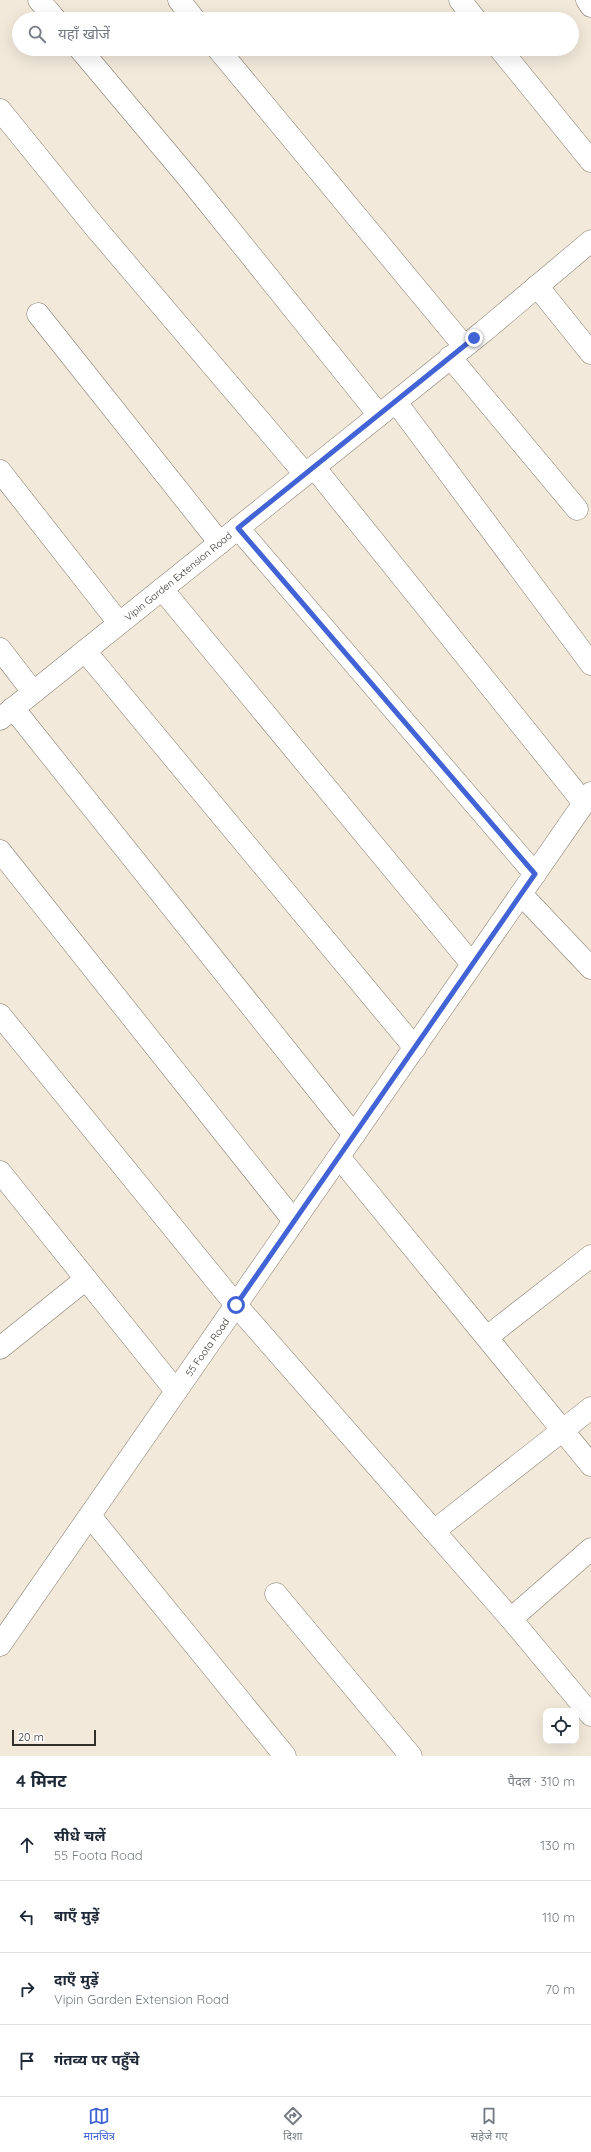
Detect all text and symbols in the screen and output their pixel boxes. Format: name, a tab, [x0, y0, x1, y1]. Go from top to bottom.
search box	[12, 12, 579, 56]
icon: search	[26, 23, 48, 45]
text: यहाँ खोजें	[58, 24, 110, 43]
route end	[465, 329, 483, 347]
street label: Vipin Garden Extension Road	[122, 529, 235, 624]
route start	[227, 1296, 245, 1314]
street label: 55 Foota Road	[183, 1316, 232, 1379]
map controls	[543, 1708, 579, 1744]
button: locate	[543, 1708, 579, 1744]
scale bar	[12, 1728, 96, 1747]
text: 20 m	[18, 1730, 44, 1744]
text: 4 मिनट	[16, 1770, 66, 1791]
text: पैदल · 310 m	[508, 1773, 575, 1789]
text: सीधे चलें	[54, 1826, 105, 1845]
icon: ahead	[16, 1834, 38, 1856]
text: 130 m	[540, 1837, 575, 1853]
text: 55 Foota Road	[54, 1847, 143, 1863]
icon: left	[16, 1906, 38, 1928]
text: बाएँ मुड़ें	[54, 1906, 99, 1925]
text: 110 m	[542, 1909, 575, 1925]
text: दाएँ मुड़ें	[54, 1970, 98, 1989]
icon: right	[16, 1978, 38, 2000]
text: 70 m	[545, 1981, 575, 1997]
text: Vipin Garden Extension Road	[54, 1991, 229, 2007]
icon: arrive	[16, 2050, 38, 2072]
text: गंतव्य पर पहुँचे	[54, 2050, 140, 2069]
tab: मानचित्र	[83, 2105, 115, 2144]
tab: दिशा	[282, 2105, 304, 2144]
tab: सहेजे गए	[471, 2105, 508, 2144]

